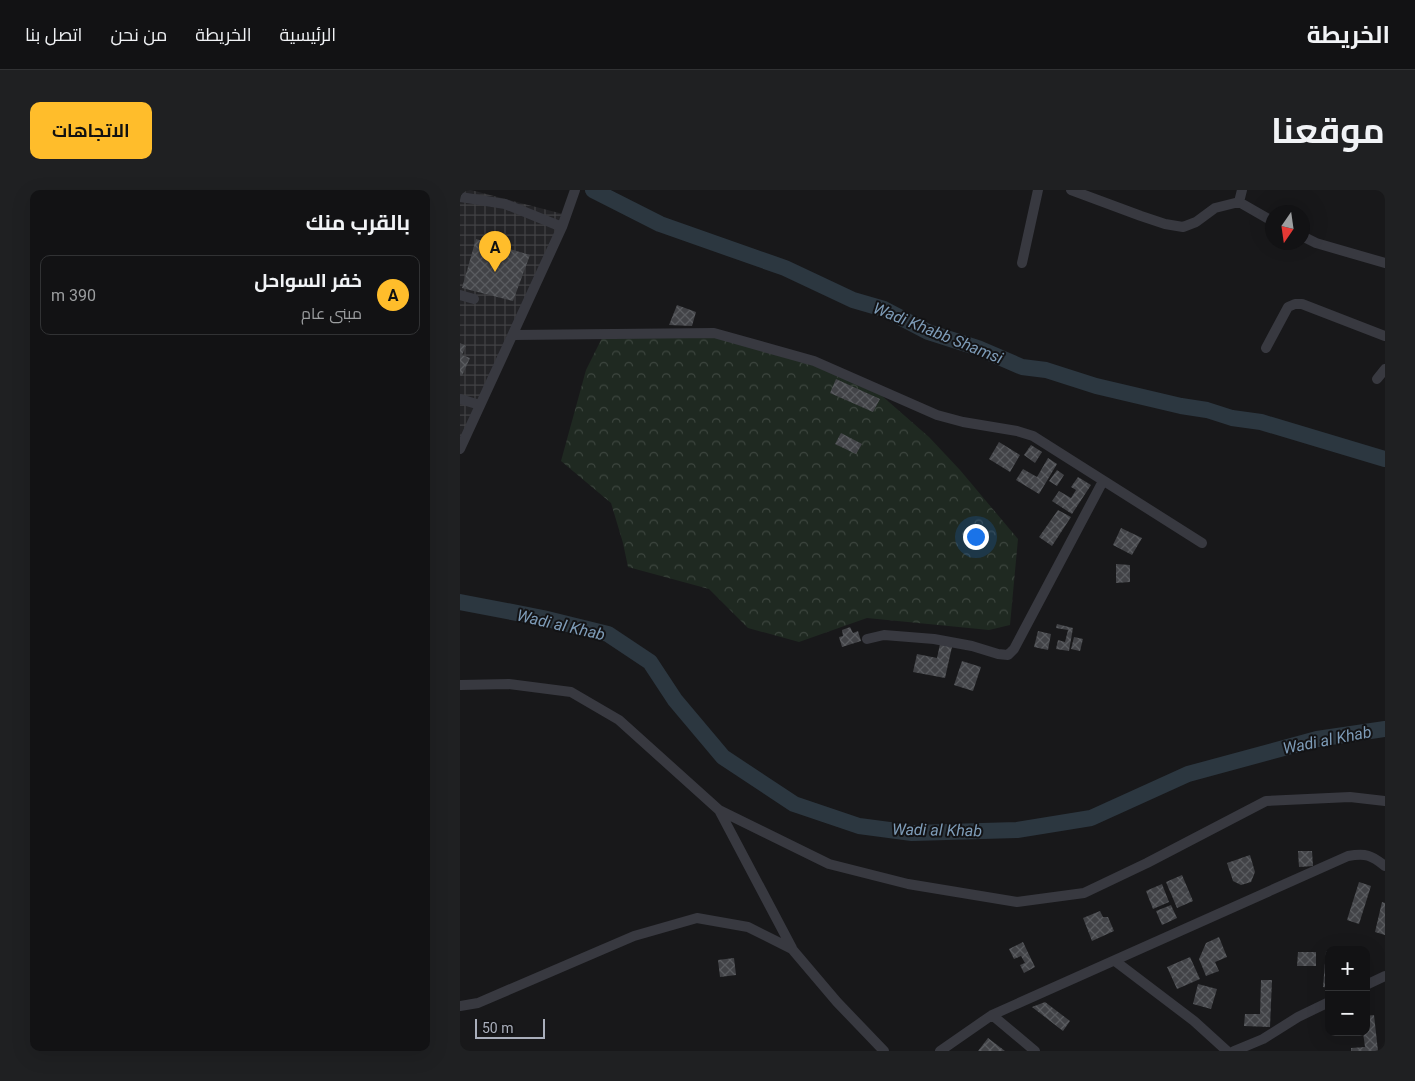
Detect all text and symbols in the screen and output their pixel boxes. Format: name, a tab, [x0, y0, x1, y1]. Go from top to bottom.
text: الخريطة	[1307, 21, 1390, 49]
text: اتصل بنا	[25, 24, 82, 45]
text: من نحن	[110, 24, 167, 45]
text: الخريطة	[195, 24, 252, 45]
text: الرئيسية	[280, 24, 336, 45]
button: الاتجاهات	[30, 102, 152, 159]
text: موقعنا	[1271, 111, 1385, 152]
north arrow	[1265, 205, 1310, 250]
text: بالقرب منك	[306, 211, 410, 235]
pin: A	[479, 231, 511, 272]
text: خفر السواحل	[254, 269, 362, 292]
text: 390 m	[51, 286, 96, 305]
text: A	[388, 286, 398, 305]
water label: Wadi Khabb Shamsi	[870, 298, 1006, 368]
text: مبنى عام	[301, 304, 362, 323]
your location	[963, 524, 989, 550]
water label: Wadi al Khab	[515, 606, 607, 644]
water label: Wadi al Khab	[1281, 722, 1373, 758]
water label: Wadi al Khab	[892, 820, 982, 840]
map controls	[1325, 946, 1370, 1036]
button: +	[1325, 946, 1370, 991]
button: −	[1325, 991, 1370, 1036]
scale bar	[475, 1016, 545, 1039]
text: 50 m	[482, 1020, 514, 1036]

